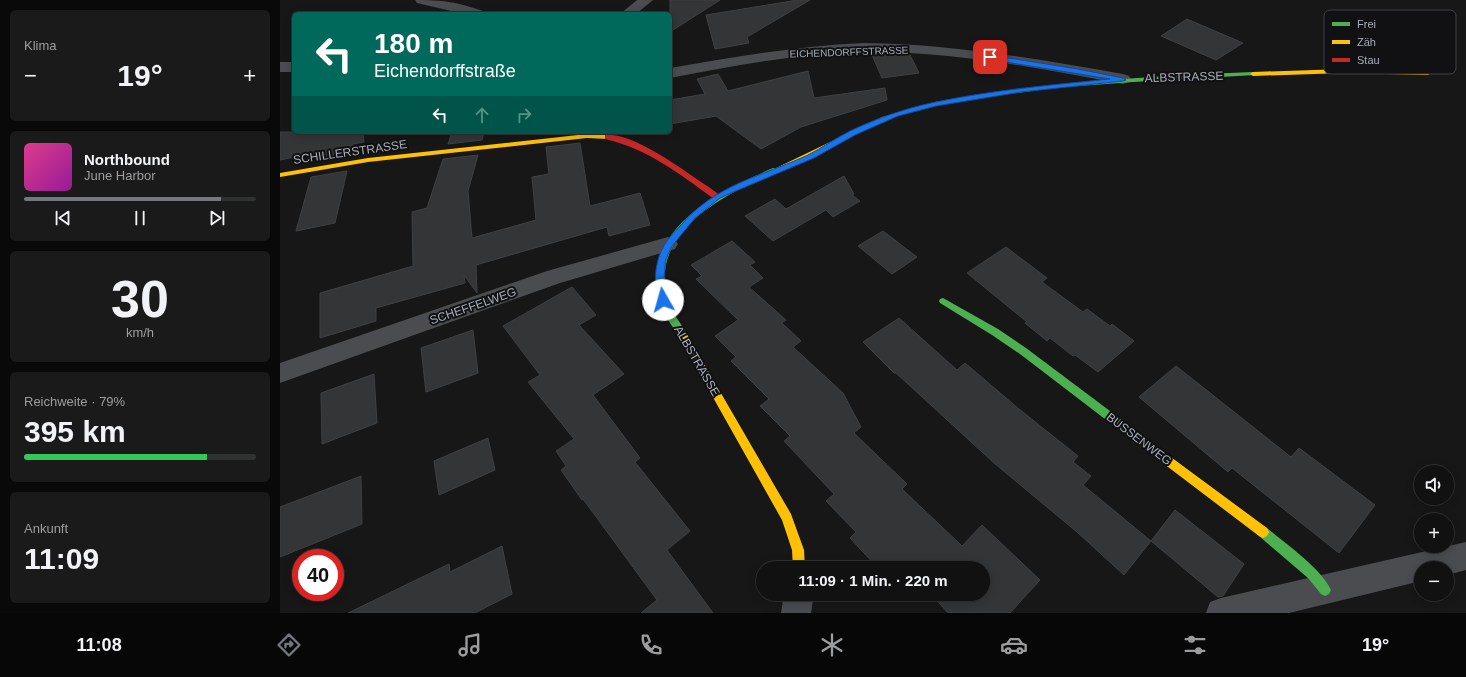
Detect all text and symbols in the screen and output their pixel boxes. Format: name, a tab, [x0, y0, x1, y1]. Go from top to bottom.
legend	[1324, 10, 1456, 74]
text: Frei	[1357, 18, 1376, 30]
icon: left	[308, 28, 360, 80]
text: 180 m	[374, 28, 453, 59]
text: Zäh	[1357, 36, 1376, 48]
text: Klima	[24, 38, 57, 53]
pin	[973, 40, 1007, 74]
street label: EICHENDORFFSTRASSE	[789, 44, 909, 60]
icon: arrive	[979, 46, 1001, 68]
text: Stau	[1357, 54, 1380, 66]
text: 19°	[117, 59, 163, 92]
text: Eichendorffstraße	[374, 61, 516, 81]
text: −	[24, 63, 37, 88]
text: +	[243, 63, 256, 88]
street label: ALBSTRASSE	[1144, 69, 1224, 85]
icon: left	[429, 104, 451, 126]
icon: ahead	[471, 104, 493, 126]
icon: right	[513, 104, 535, 126]
street label: SCHILLERSTRASSE	[292, 137, 408, 167]
text: Northbound	[84, 151, 170, 168]
text: June Harbor	[84, 168, 156, 183]
icon: previous	[52, 207, 74, 229]
icon: pause	[129, 207, 151, 229]
icon: next	[206, 207, 228, 229]
text: 30	[111, 270, 169, 328]
position arrow	[642, 279, 684, 321]
street label: SCHEFFELWEG	[428, 285, 518, 327]
street label: ALBSTRASSE	[671, 323, 723, 399]
text: km/h	[126, 325, 154, 340]
text: Reichweite · 79%	[24, 394, 125, 409]
street label: BUSSENWEG	[1104, 410, 1174, 468]
text: 395 km	[24, 415, 126, 448]
map controls	[1414, 465, 1454, 601]
button: sound	[1414, 465, 1454, 505]
button: +	[1414, 513, 1454, 553]
text: Ankunft	[24, 521, 68, 536]
text: 11:09	[24, 542, 99, 575]
speed limit sign: 40	[292, 549, 344, 601]
button: −	[1414, 561, 1454, 601]
text: 11:09 · 1 Min. · 220 m	[798, 572, 948, 589]
icon: directions	[275, 631, 303, 659]
icon: music	[456, 631, 484, 659]
icon: phone	[637, 631, 665, 659]
icon: climate	[818, 631, 846, 659]
icon: car	[1000, 631, 1028, 659]
icon: filters	[1181, 631, 1209, 659]
text: 11:08	[77, 635, 122, 655]
text: 19°	[1362, 635, 1389, 655]

